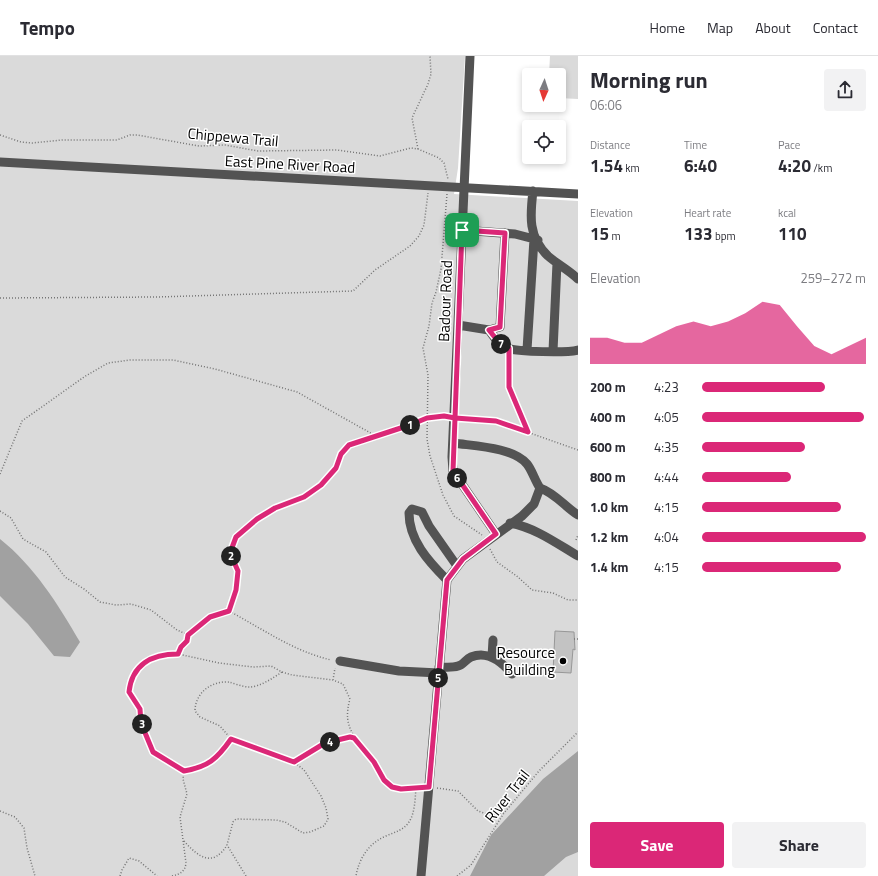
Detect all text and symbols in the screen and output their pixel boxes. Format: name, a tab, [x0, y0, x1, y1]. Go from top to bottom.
text: Tempo	[20, 13, 75, 42]
text: Home	[650, 17, 685, 38]
text: Map	[707, 17, 733, 38]
text: About	[755, 17, 791, 38]
text: Contact	[813, 17, 858, 38]
text: Morning run	[590, 63, 708, 97]
north arrow	[522, 68, 566, 112]
map controls	[522, 68, 566, 164]
button: share	[824, 69, 866, 111]
text: 06:06	[590, 95, 622, 115]
button: locate	[522, 120, 566, 164]
street label: Chippewa Trail	[187, 122, 279, 152]
text: Distance	[590, 137, 630, 153]
text: Time	[684, 137, 707, 153]
text: Pace	[778, 137, 800, 153]
street label: East Pine River Road	[224, 149, 356, 179]
text: 1.54	[590, 153, 623, 179]
text: 6:40	[684, 153, 717, 179]
text: 4:20	[778, 153, 811, 179]
text: km	[623, 160, 640, 176]
text: /km	[811, 160, 832, 176]
text: Elevation	[590, 205, 633, 221]
text: Heart rate	[684, 205, 731, 221]
text: kcal	[778, 205, 796, 221]
pin	[445, 213, 479, 247]
icon: arrive	[451, 219, 473, 241]
text: 15	[590, 221, 609, 247]
text: 133	[684, 221, 713, 247]
text: 110	[778, 221, 807, 247]
text: m	[609, 228, 621, 244]
text: bpm	[713, 228, 736, 244]
street label: Badour Road	[432, 260, 458, 342]
text: Elevation	[590, 268, 641, 288]
text: 259–272 m	[800, 268, 866, 288]
pin: 7	[491, 334, 511, 354]
text: 7	[498, 336, 504, 352]
text: 200 m	[590, 377, 626, 397]
text: 4:23	[654, 377, 679, 397]
text: 400 m	[590, 407, 626, 427]
text: 4:05	[654, 407, 679, 427]
pin: 1	[400, 415, 420, 435]
text: 1	[407, 417, 413, 433]
text: 600 m	[590, 437, 626, 457]
text: 4:35	[654, 437, 679, 457]
text: 800 m	[590, 467, 626, 487]
text: 4:44	[654, 467, 679, 487]
pin: 6	[447, 468, 467, 488]
text: 6	[454, 470, 460, 486]
text: 1.0 km	[590, 497, 628, 517]
text: 4:15	[654, 497, 679, 517]
text: 1.2 km	[590, 527, 628, 547]
text: 4:04	[654, 527, 679, 547]
pin: 2	[221, 546, 241, 566]
text: 2	[228, 548, 234, 564]
text: 1.4 km	[590, 557, 628, 577]
text: 4:15	[654, 557, 679, 577]
place label: Resource Building	[496, 641, 555, 681]
marker: Resource Building	[558, 656, 568, 666]
pin: 5	[428, 668, 448, 688]
text: 5	[435, 670, 441, 686]
pin: 3	[132, 714, 152, 734]
text: 3	[139, 716, 145, 732]
pin: 4	[320, 732, 340, 752]
text: 4	[327, 734, 333, 750]
street label: River Trail	[479, 765, 535, 827]
button: Save	[590, 822, 724, 868]
button: Share	[732, 822, 866, 868]

